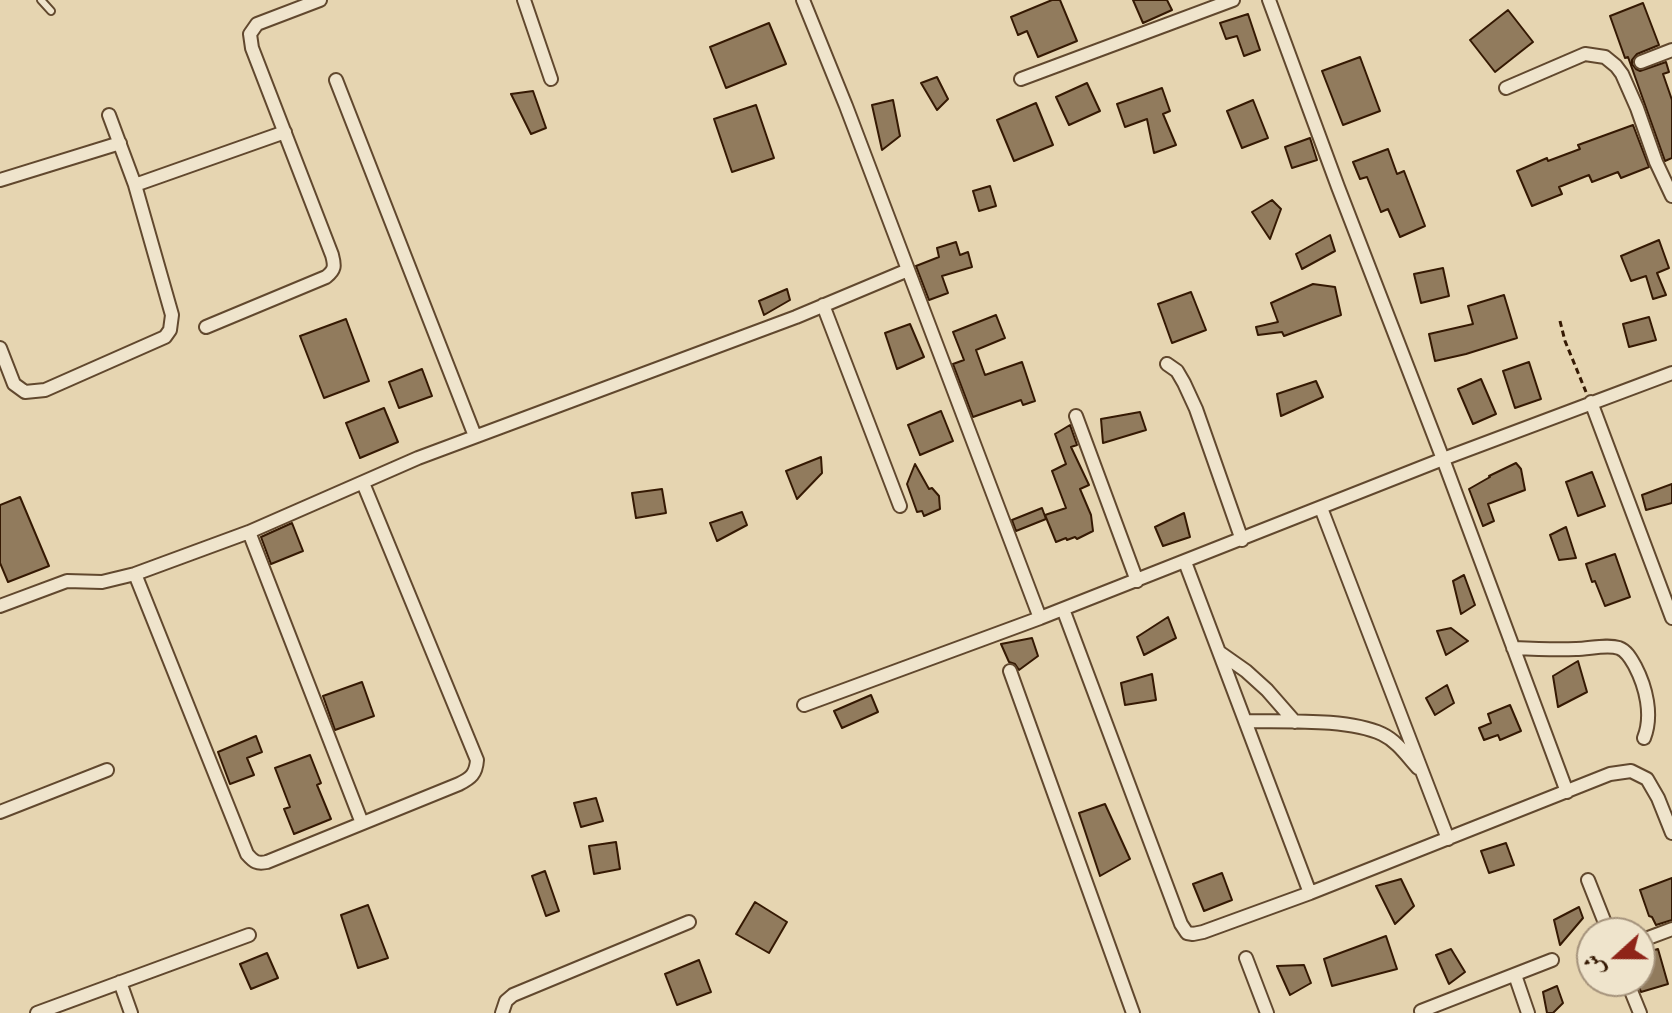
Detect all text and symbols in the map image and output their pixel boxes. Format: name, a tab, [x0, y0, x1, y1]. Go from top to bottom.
north arrow	[1576, 917, 1656, 997]
text: ش	[1581, 951, 1610, 979]

